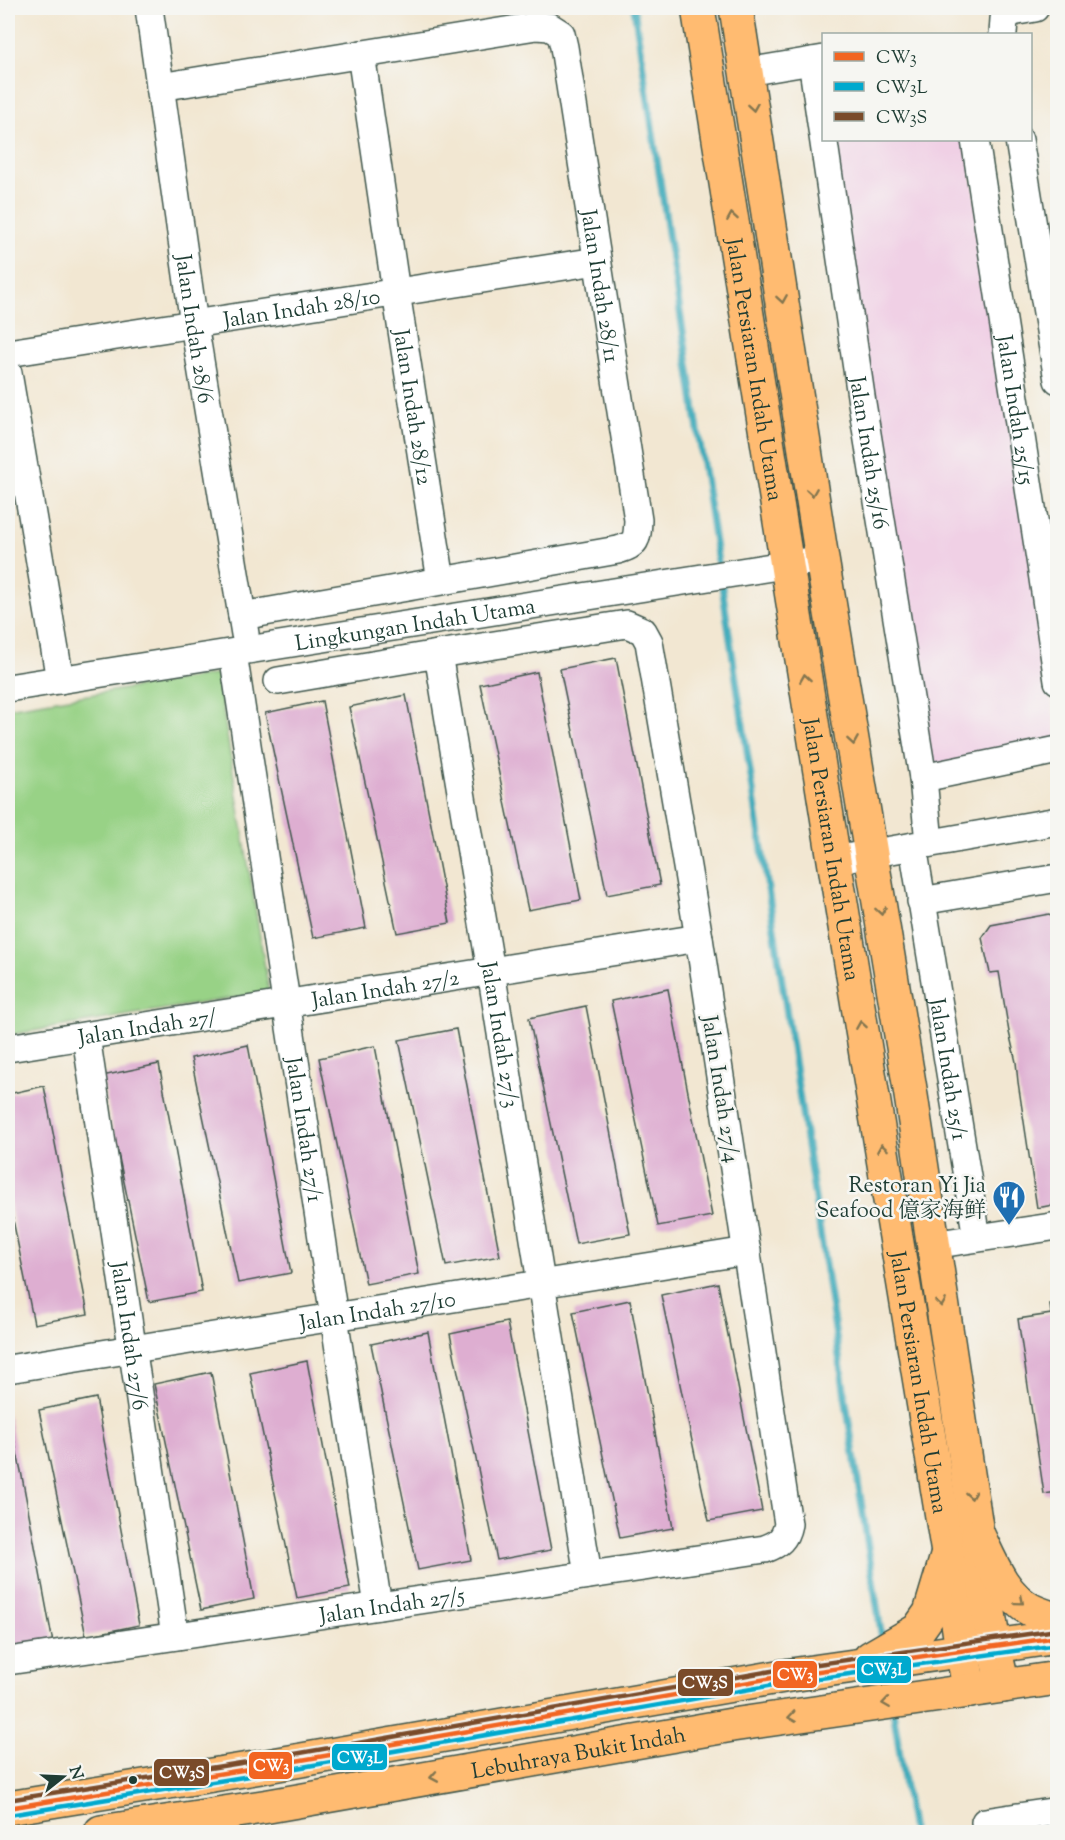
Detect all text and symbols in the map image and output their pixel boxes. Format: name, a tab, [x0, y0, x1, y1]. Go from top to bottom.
legend	[822, 33, 1032, 141]
text: CW3	[876, 46, 917, 72]
text: CW3L	[876, 76, 928, 102]
one-way arrow	[746, 102, 758, 111]
text: CW3S	[876, 106, 927, 132]
street label: Jalan Indah 28/11	[570, 206, 626, 366]
one-way arrow	[726, 212, 738, 221]
street label: Jalan Persiaran Indah Utama	[716, 235, 789, 504]
street label: Jalan Indah 28/6	[165, 251, 220, 406]
street label: Jalan Indah 28/10	[220, 282, 383, 338]
one-way arrow	[776, 295, 788, 304]
street label: Jalan Indah 28/12	[383, 326, 439, 488]
street label: Jalan Indah 25/15	[986, 332, 1041, 488]
street label: Jalan Indah 25/16	[839, 373, 895, 532]
one-way arrow	[805, 487, 818, 497]
street label: Lingkungan Indah Utama	[293, 592, 538, 661]
one-way arrow	[800, 673, 812, 683]
street label: Jalan Persiaran Indah Utama	[792, 715, 867, 983]
one-way arrow	[846, 737, 858, 746]
one-way arrow	[874, 906, 886, 916]
street label: Jalan Indah 27/3	[471, 958, 526, 1110]
street label: Jalan Indah 27/2	[309, 963, 462, 1019]
street label: Jalan Indah 25/1	[919, 995, 974, 1144]
street label: Jalan Indah 27/	[75, 1002, 219, 1056]
street label: Jalan Indah 27/4	[691, 1012, 746, 1165]
one-way arrow	[856, 1021, 868, 1030]
street label: Jalan Indah 27/1	[276, 1054, 329, 1205]
one-way arrow	[876, 1144, 888, 1153]
place label: Restoran Yi Jia Seafood 億家海鲜	[816, 1171, 986, 1228]
restaurant icon: Restoran Yi Jia Seafood 億家海鲜	[991, 1179, 1027, 1226]
street label: Jalan Persiaran Indah Utama	[879, 1248, 954, 1516]
street label: Jalan Indah 27/6	[101, 1259, 154, 1413]
street label: Jalan Indah 27/10	[296, 1285, 458, 1341]
one-way arrow	[935, 1298, 947, 1307]
one-way arrow	[965, 1491, 977, 1500]
street label: Jalan Indah 27/5	[317, 1581, 467, 1634]
one-way arrow	[1013, 1594, 1024, 1605]
line badge: CW3L	[856, 1655, 912, 1684]
line badge: CW3	[772, 1660, 818, 1689]
text: CW3L	[861, 1660, 907, 1683]
text: CW3	[777, 1665, 814, 1688]
line badge: CW3S	[677, 1668, 734, 1697]
text: CW3S	[682, 1673, 728, 1696]
one-way arrow	[882, 1696, 891, 1708]
one-way arrow	[787, 1710, 796, 1722]
street label: Lebuhraya Bukit Indah	[469, 1720, 689, 1789]
line badge: CW3L	[331, 1743, 388, 1771]
north arrow	[33, 1747, 93, 1807]
text: CW3L	[337, 1748, 383, 1771]
line badge: CW3	[248, 1751, 293, 1780]
text: CW3	[253, 1756, 290, 1779]
line badge: CW3S	[153, 1758, 210, 1787]
text: CW3S	[159, 1763, 205, 1786]
text: N	[62, 1764, 88, 1783]
one-way arrow	[429, 1771, 439, 1783]
unlabelled marker	[127, 1774, 139, 1786]

